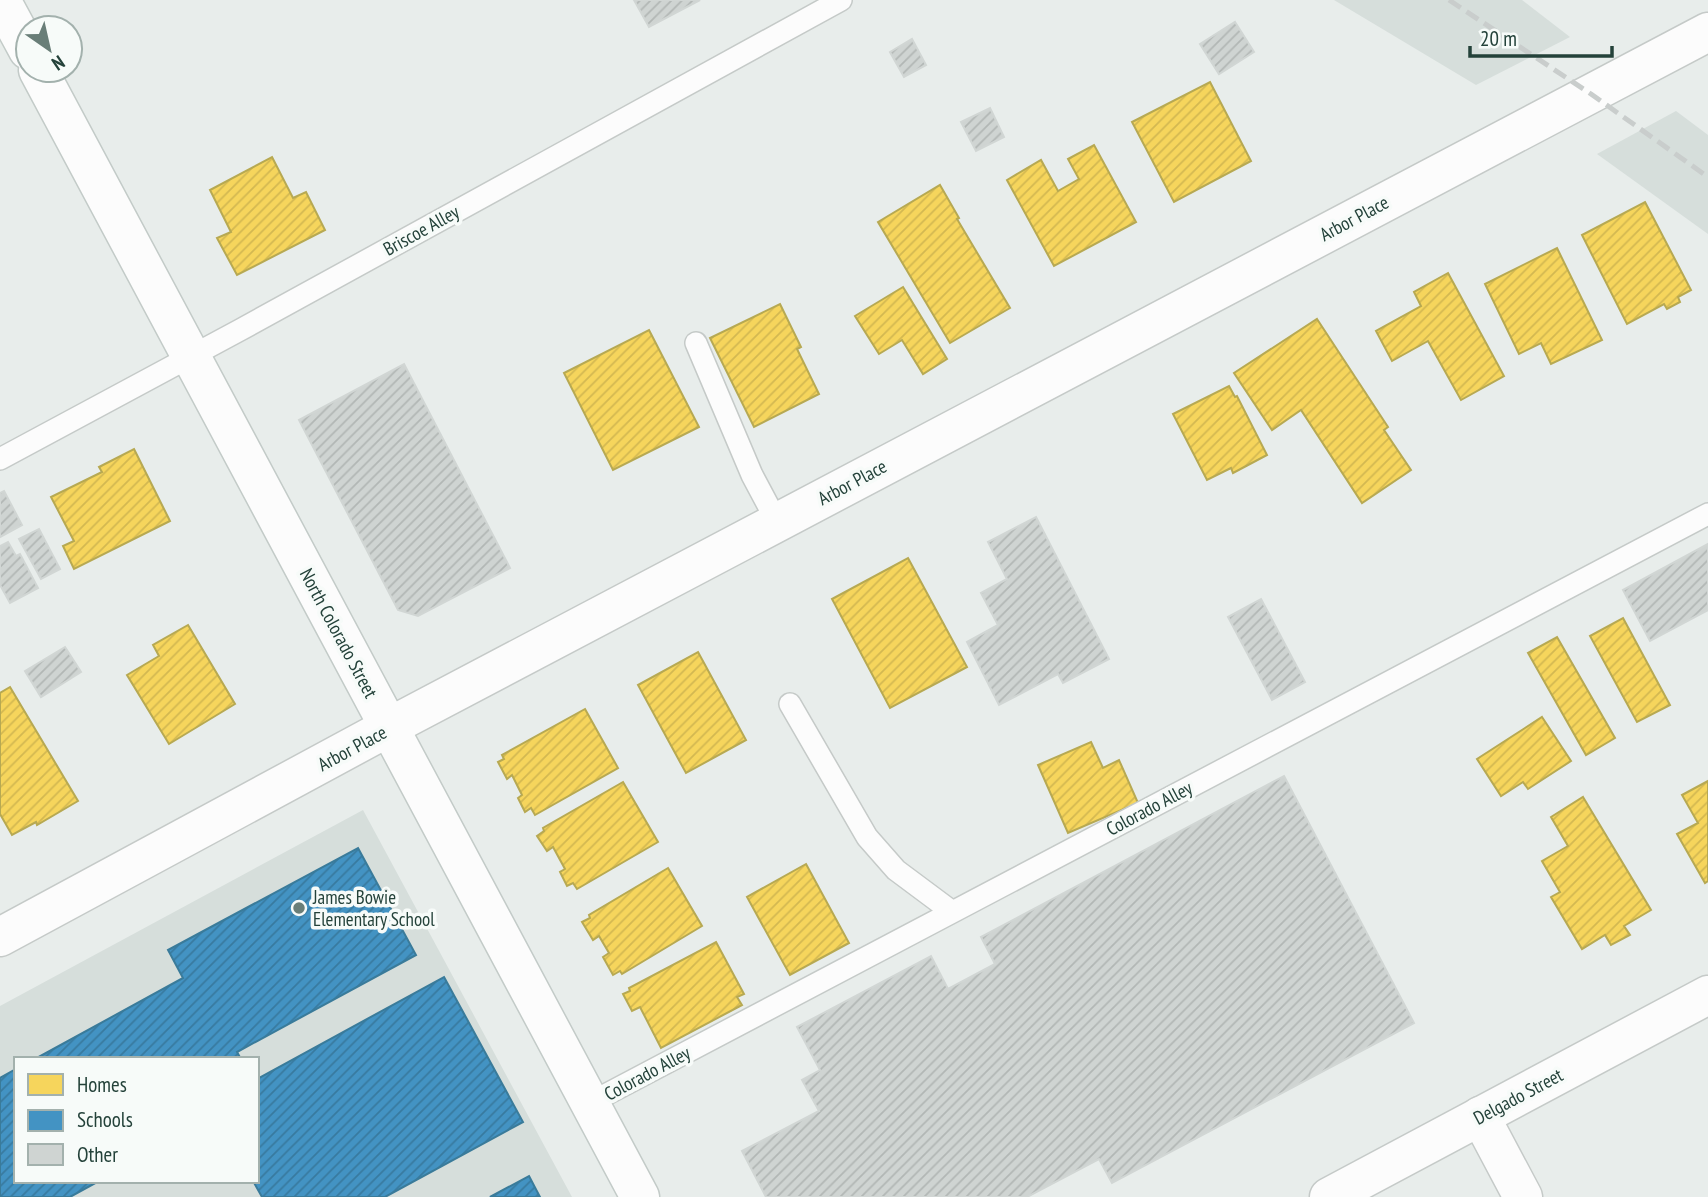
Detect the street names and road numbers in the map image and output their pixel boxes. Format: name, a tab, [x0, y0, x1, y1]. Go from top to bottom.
street label: Arbor Place	[1315, 190, 1393, 246]
street label: Briscoe Alley	[379, 199, 464, 261]
street label: Arbor Place	[813, 454, 891, 510]
street label: North Colorado Street	[295, 564, 384, 703]
street label: Arbor Place	[313, 720, 391, 776]
street label: Colorado Alley	[1102, 775, 1197, 841]
street label: Colorado Alley	[600, 1040, 695, 1106]
street label: Delgado Street	[1469, 1062, 1568, 1130]

